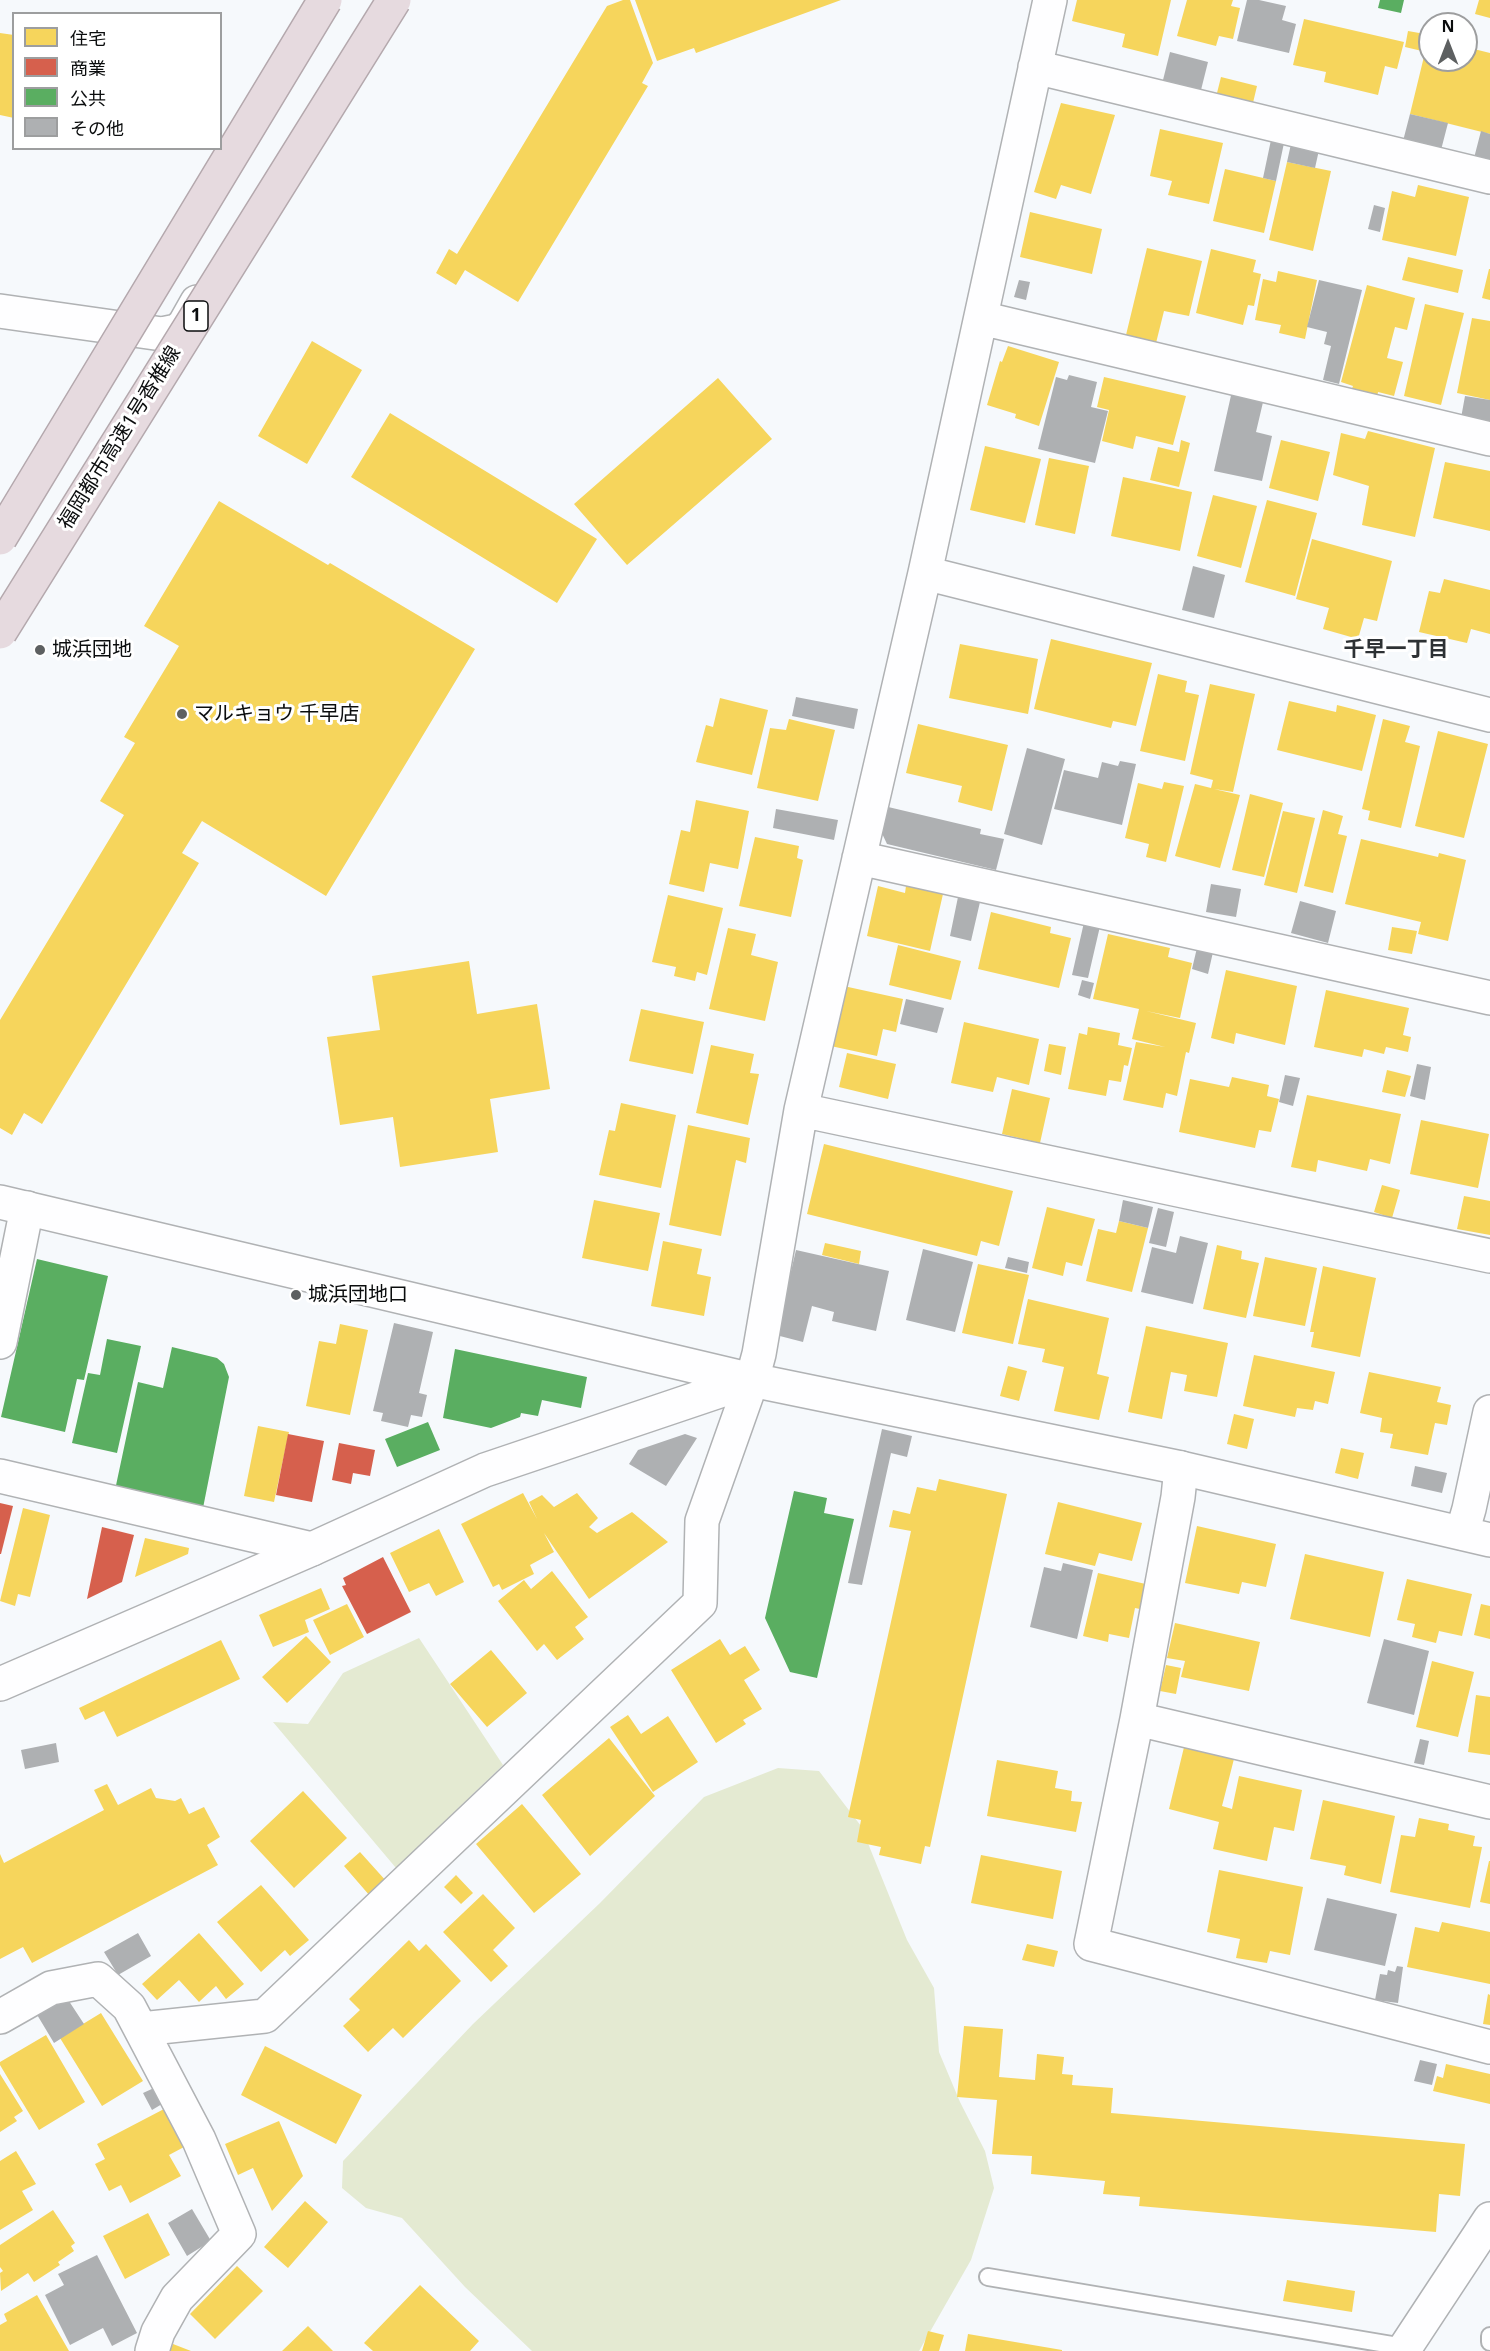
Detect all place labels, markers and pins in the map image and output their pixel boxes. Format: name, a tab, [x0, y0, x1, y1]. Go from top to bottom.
place label: 城浜団地	[52, 638, 132, 662]
marker: 城浜団地	[33, 643, 47, 657]
place label: マルキョウ 千早店	[194, 702, 359, 726]
marker: マルキョウ 千早店	[175, 707, 189, 721]
place label: 城浜団地口	[308, 1283, 408, 1307]
marker: 城浜団地口	[289, 1288, 303, 1302]

